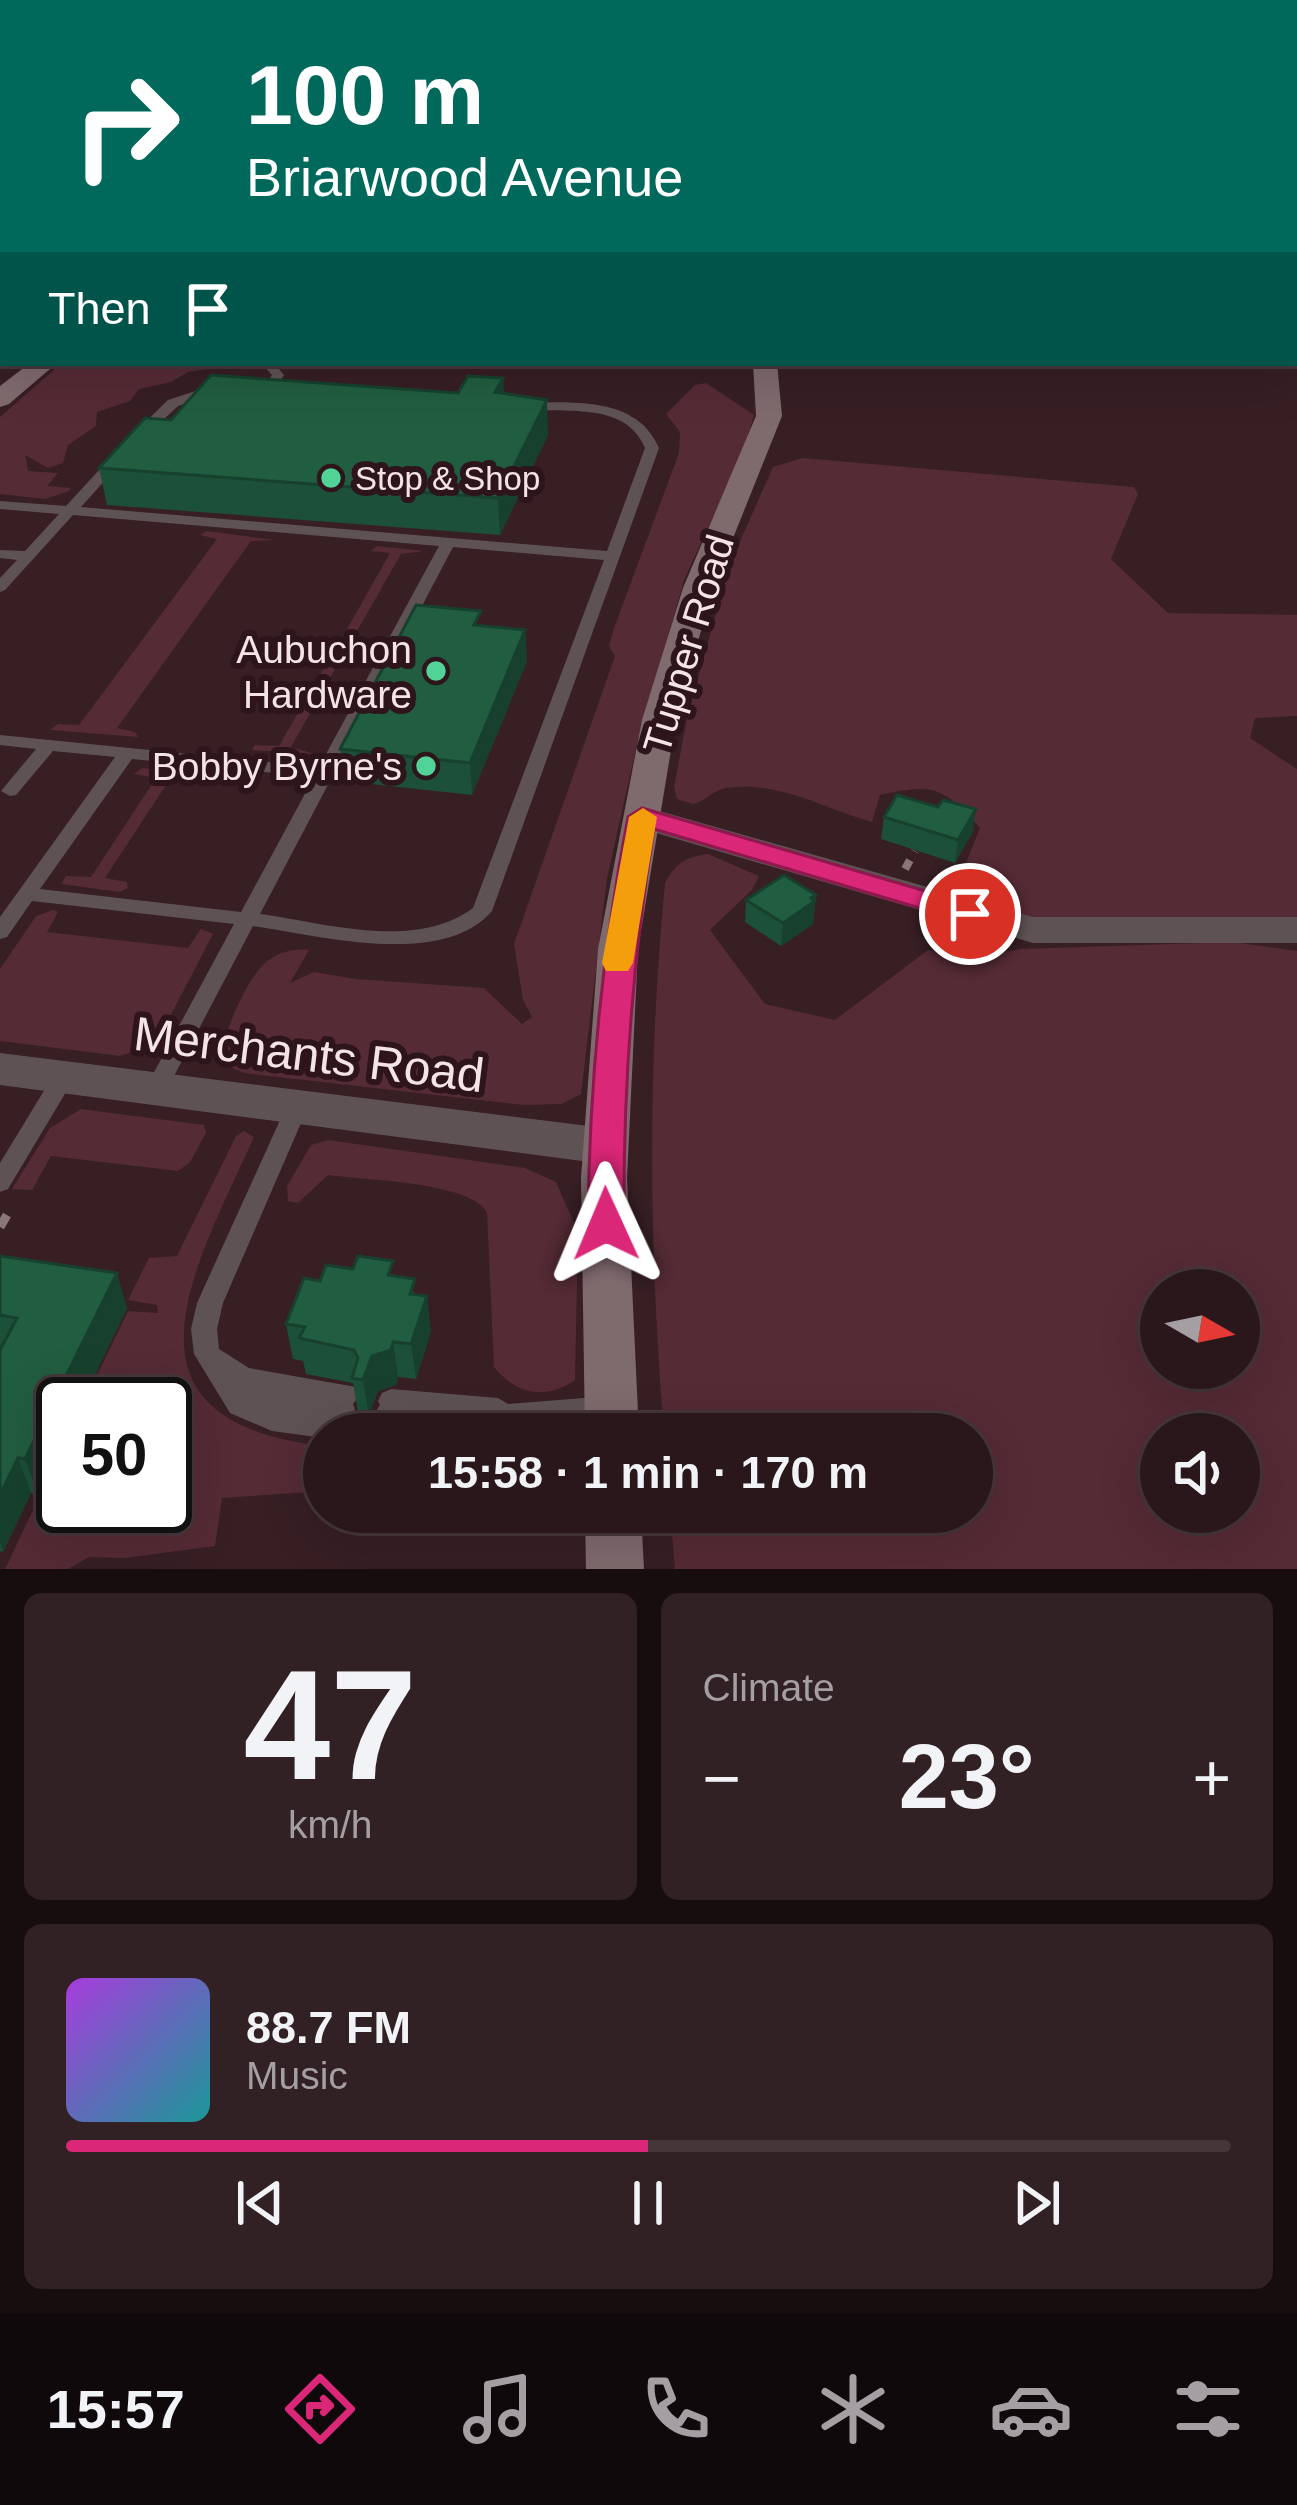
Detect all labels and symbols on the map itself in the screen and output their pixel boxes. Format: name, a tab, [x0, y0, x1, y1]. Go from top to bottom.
place label: Stop & Shop	[355, 460, 540, 497]
marker: Stop & Shop	[318, 465, 344, 491]
street label: Tupper Road	[635, 530, 742, 759]
place label: Aubuchon Hardware	[236, 628, 412, 716]
marker: Aubuchon Hardware	[423, 658, 449, 684]
place label: Bobby Byrne's	[152, 745, 402, 788]
marker: Bobby Byrne's	[413, 753, 439, 779]
pin	[919, 863, 1021, 965]
street label: Merchants Road	[131, 1007, 487, 1102]
position arrow	[543, 1161, 669, 1287]
north arrow	[1140, 1269, 1260, 1389]
speed limit sign: 50	[36, 1377, 192, 1533]

